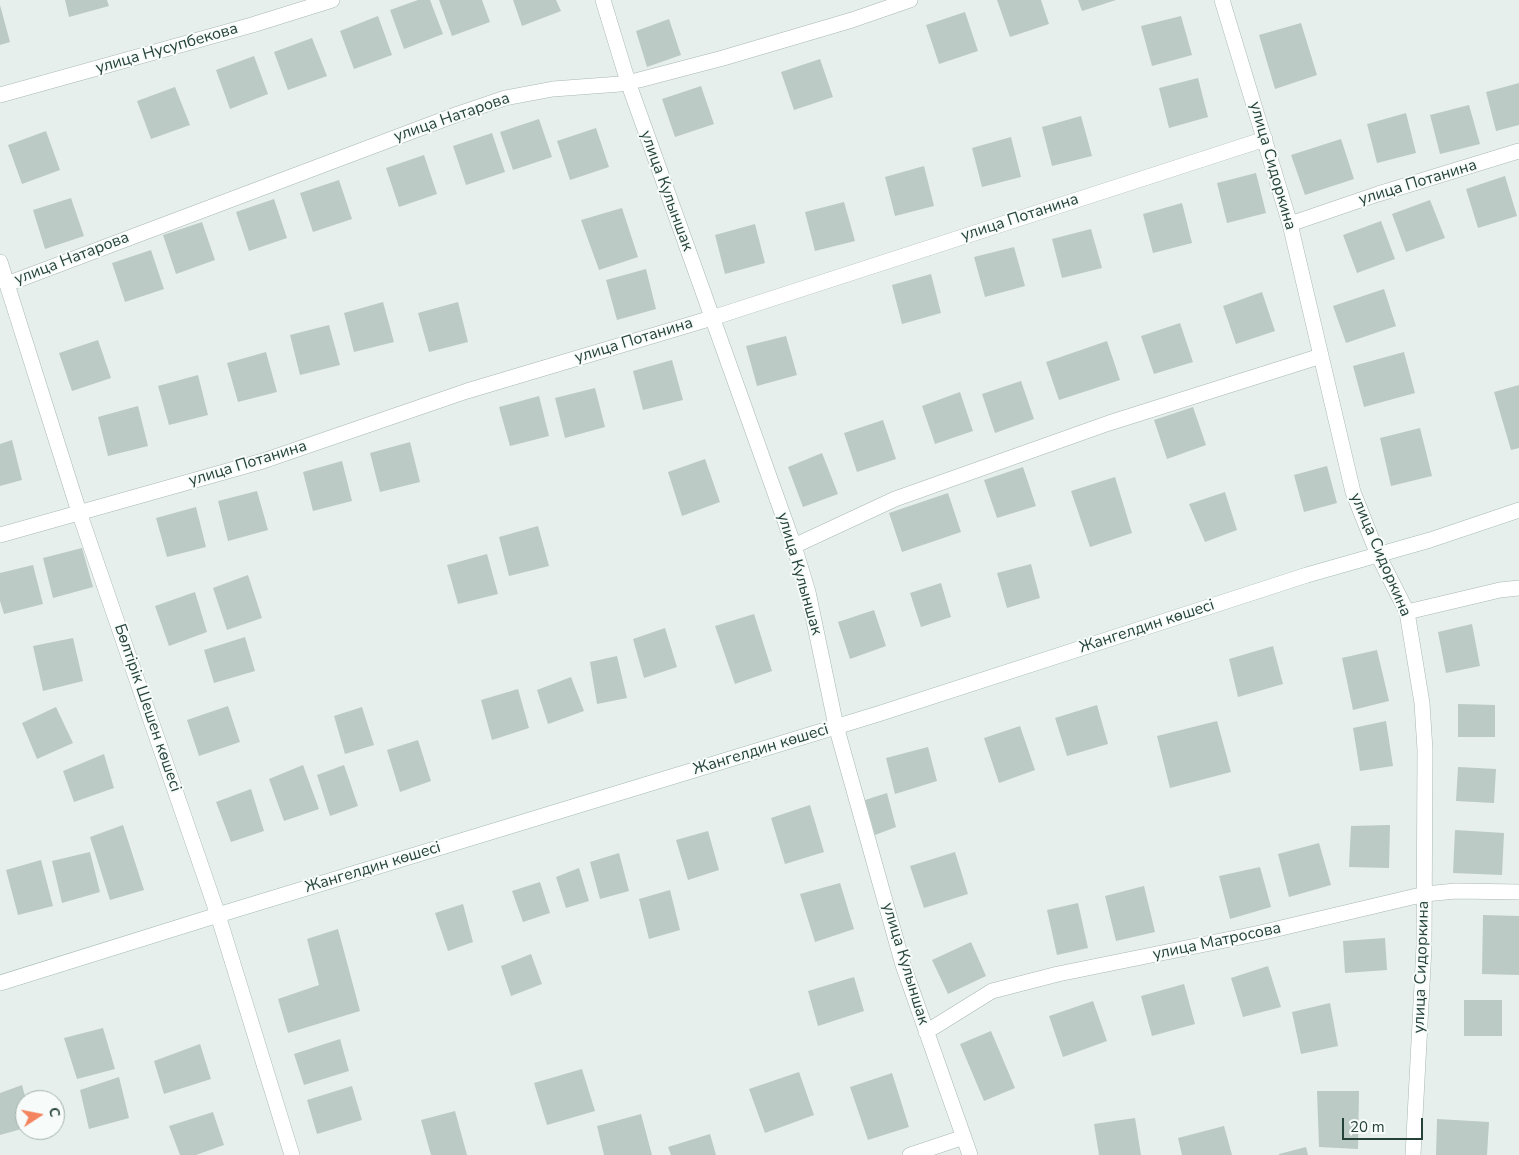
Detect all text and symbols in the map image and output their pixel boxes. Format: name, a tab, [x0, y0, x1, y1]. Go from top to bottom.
street label: улица Нусупбекова	[94, 20, 240, 78]
street label: улица Натарова	[392, 89, 512, 147]
street label: улица Сидоркина	[1244, 100, 1300, 232]
street label: улица Кулыншак	[635, 128, 697, 254]
street label: улица Потанина	[1357, 156, 1479, 210]
street label: улица Потанина	[959, 190, 1081, 246]
street label: улица Натарова	[12, 228, 132, 290]
street label: улица Потанина	[573, 314, 695, 368]
street label: улица Потанина	[187, 437, 309, 491]
street label: улица Сидоркина	[1345, 490, 1415, 620]
street label: улица Кулыншак	[772, 511, 826, 637]
street label: Жангелдин көшесі	[1077, 596, 1217, 658]
street label: Бөлтірік Шешен көшесі	[109, 622, 185, 794]
street label: Жангелдин көшесі	[691, 720, 831, 780]
street label: Жангелдин көшесі	[303, 838, 443, 898]
street label: улица Сидоркина	[1410, 900, 1434, 1034]
street label: улица Кулыншак	[877, 901, 933, 1027]
street label: улица Матросова	[1151, 919, 1283, 965]
north arrow	[15, 1090, 65, 1140]
text: С	[44, 1106, 64, 1119]
scale bar	[1344, 1108, 1425, 1140]
text: 20 m	[1350, 1117, 1385, 1137]

